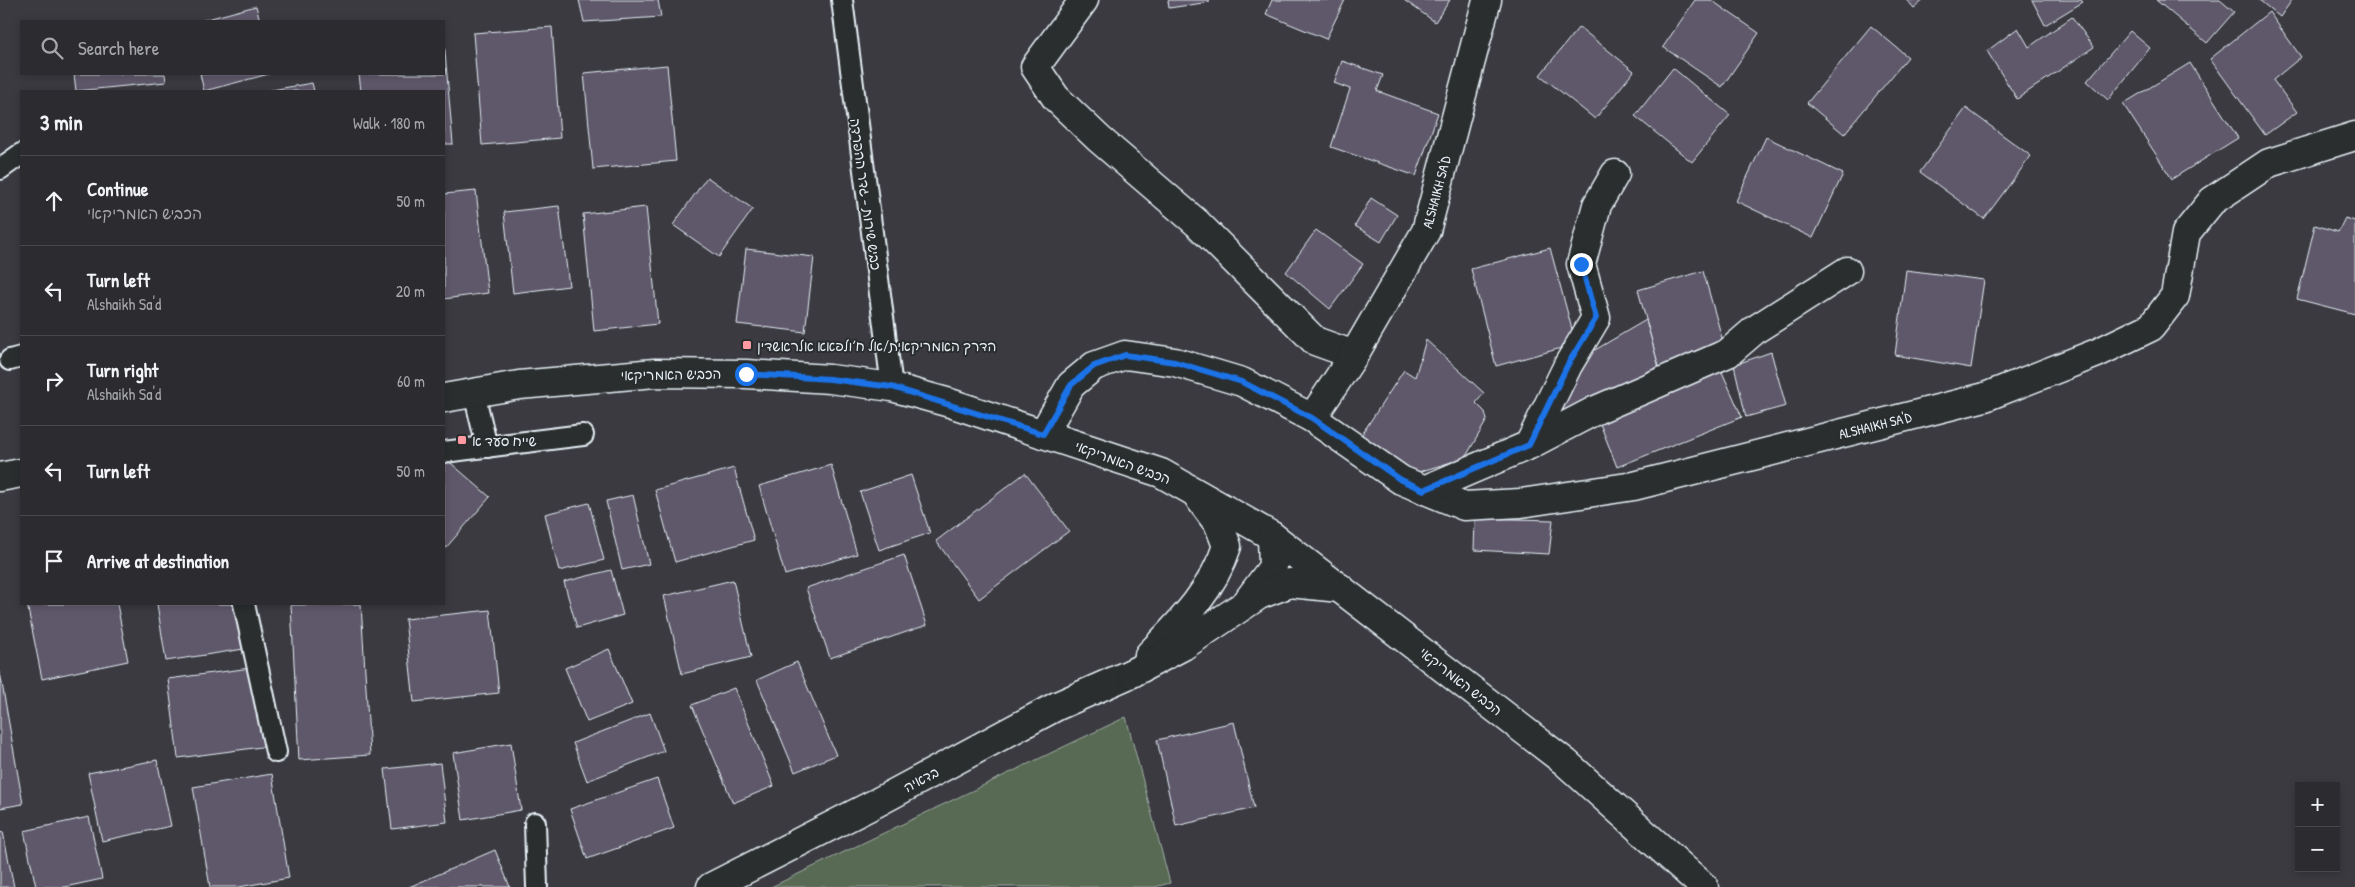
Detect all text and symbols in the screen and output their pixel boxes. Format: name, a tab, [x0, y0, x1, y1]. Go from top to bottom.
search box	[20, 20, 445, 75]
icon: search	[38, 34, 66, 62]
text: Search here	[78, 35, 159, 61]
text: 3 min	[40, 108, 83, 137]
text: Walk · 180 m	[353, 112, 425, 134]
street label: כביש שירות - גדר ההפרדה	[846, 117, 886, 271]
street label: ALSHAIKH SA'D	[1417, 153, 1455, 230]
text: Continue	[87, 176, 148, 202]
icon: ahead	[40, 187, 68, 215]
text: 50 m	[397, 190, 425, 212]
text: הכביש האמריקאי	[87, 202, 202, 224]
route end	[1570, 253, 1593, 276]
text: Turn left	[87, 267, 150, 293]
icon: left	[40, 277, 68, 305]
text: 20 m	[396, 280, 425, 302]
text: Alshaikh Sa'd	[87, 293, 161, 315]
place label: הדרך האמריקאית/אל ח׳ולפאא אלראשדין	[757, 336, 997, 355]
marker: הדרך האמריקאית/אל ח׳ולפאא אלראשדין	[741, 339, 753, 351]
text: Turn right	[87, 357, 158, 383]
route start	[735, 363, 758, 386]
street label: הכביש האמריקאי	[621, 364, 721, 384]
icon: right	[40, 367, 68, 395]
text: 60 m	[397, 370, 425, 392]
text: Alshaikh Sa'd	[87, 383, 161, 405]
street label: ALSHAIKH SA'D	[1837, 407, 1914, 443]
place label: שייח סעד א	[472, 431, 537, 450]
marker: שייח סעד א	[456, 434, 468, 446]
street label: הכביש האמריקאי	[1072, 436, 1174, 488]
icon: left	[40, 457, 68, 485]
text: Turn left	[87, 458, 150, 484]
text: 50 m	[397, 460, 425, 482]
icon: arrive	[40, 547, 68, 575]
text: Arrive at destination	[87, 548, 229, 574]
street label: הכביש האמריקאי	[1415, 643, 1507, 719]
street label: בדאיה	[900, 762, 942, 796]
map controls	[2295, 782, 2340, 872]
button: +	[2295, 782, 2340, 827]
button: −	[2295, 827, 2340, 872]

